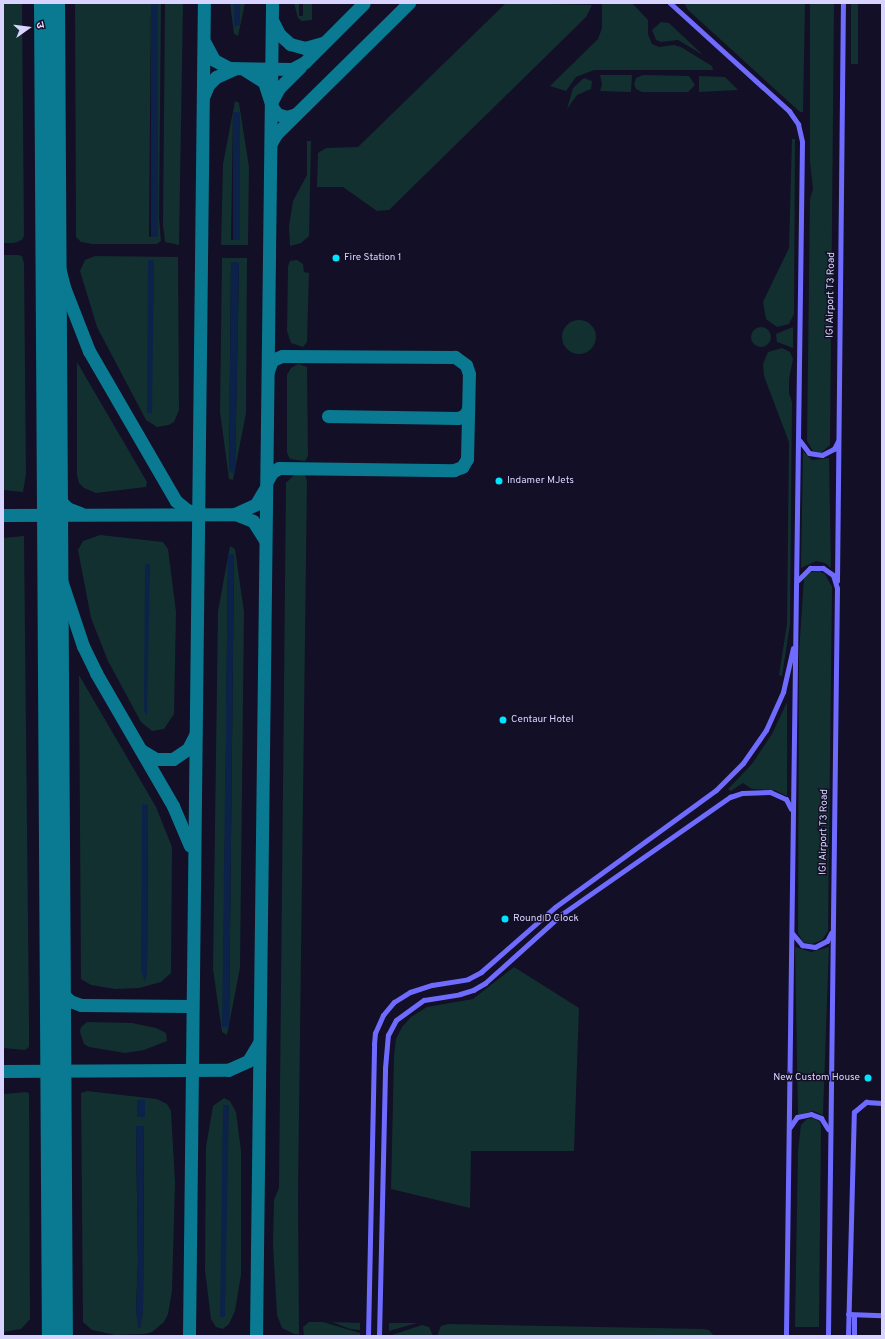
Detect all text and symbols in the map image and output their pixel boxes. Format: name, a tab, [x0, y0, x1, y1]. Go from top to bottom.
north arrow	[8, 8, 48, 48]
text: उ	[32, 20, 47, 30]
place label: Fire Station 1	[344, 252, 402, 264]
street label: IGI Airport T3 Road	[824, 252, 838, 338]
marker: Fire Station 1	[331, 253, 341, 263]
place label: Indamer MJets	[507, 475, 574, 487]
marker: Indamer MJets	[494, 476, 504, 486]
place label: Centaur Hotel	[511, 714, 574, 726]
marker: Centaur Hotel	[498, 715, 508, 725]
street label: IGI Airport T3 Road	[817, 789, 831, 875]
place label: Round D Clock	[513, 913, 579, 925]
marker: Round D Clock	[500, 914, 510, 924]
place label: New Custom House	[773, 1072, 860, 1084]
marker: New Custom House	[863, 1073, 873, 1083]

